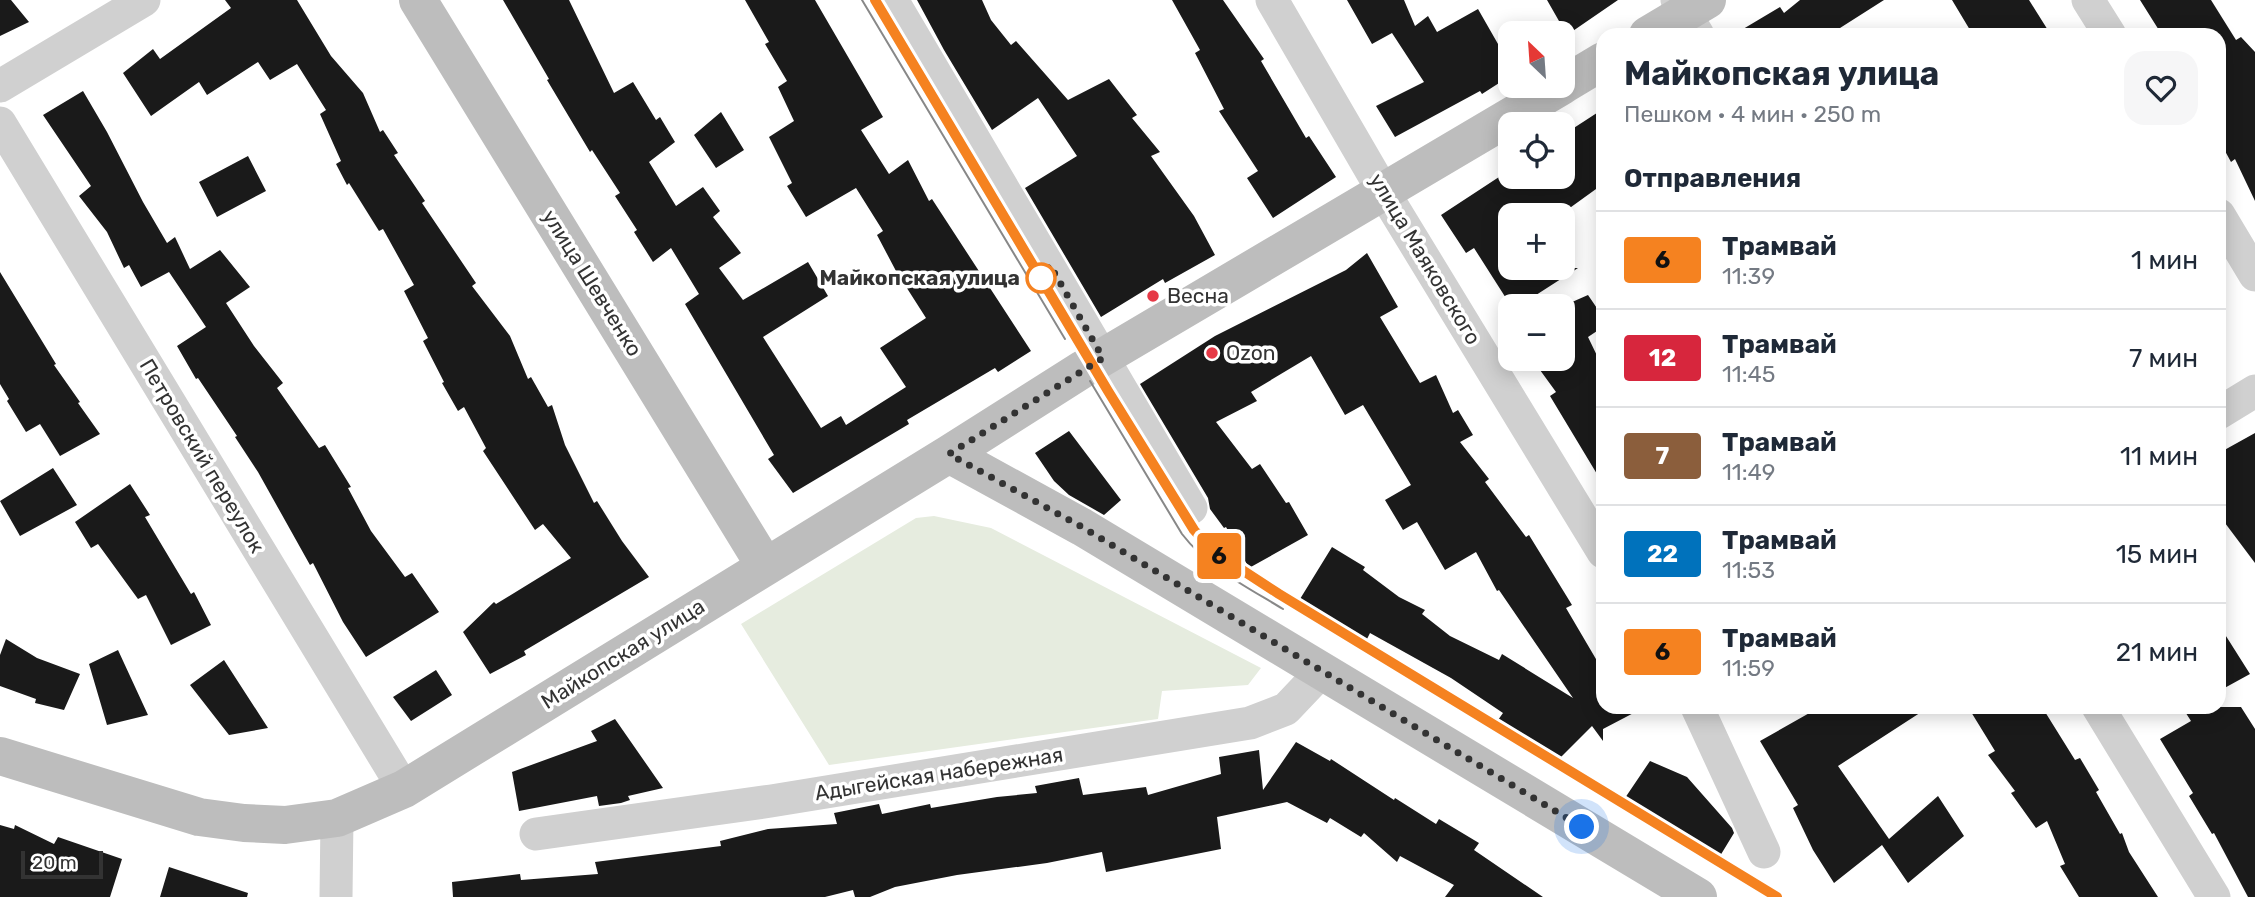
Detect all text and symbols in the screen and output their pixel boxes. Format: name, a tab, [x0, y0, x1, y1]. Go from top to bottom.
north arrow	[1498, 21, 1575, 98]
map controls	[1498, 21, 1575, 371]
button: heart	[2124, 51, 2198, 125]
text: Майкопская улица	[1624, 54, 1939, 93]
text: Пешком · 4 мин · 250 m	[1624, 100, 1881, 128]
button: locate	[1498, 112, 1575, 189]
text: Отправления	[1624, 163, 1801, 194]
street label: улица Маяковского	[1364, 169, 1486, 349]
button: +	[1498, 203, 1575, 280]
street label: улица Шевченко	[537, 205, 648, 361]
text: Трамвай	[1722, 231, 1837, 262]
text: 1 мин	[2131, 245, 2198, 276]
text: 6	[1655, 246, 1670, 274]
text: 11:39	[1722, 262, 1775, 290]
marker: Майкопская улица	[1026, 263, 1056, 293]
place label: Майкопская улица	[819, 265, 1020, 290]
place label: Весна	[1167, 283, 1229, 308]
marker: Весна	[1145, 288, 1161, 304]
button: −	[1498, 294, 1575, 371]
text: Трамвай	[1722, 329, 1837, 360]
place label: Ozon	[1226, 340, 1276, 365]
text: 7 мин	[2129, 343, 2198, 374]
text: 12	[1649, 344, 1676, 372]
marker: Ozon	[1204, 345, 1220, 361]
street label: Петровский переулок	[135, 354, 270, 557]
text: 11:45	[1722, 360, 1776, 388]
text: Трамвай	[1722, 427, 1837, 458]
text: 11 мин	[2120, 441, 2198, 472]
text: 7	[1656, 442, 1669, 470]
text: 11:49	[1722, 458, 1775, 486]
text: Трамвай	[1722, 525, 1837, 556]
line badge: 6	[1196, 533, 1242, 579]
text: 15 мин	[2116, 539, 2198, 570]
text: 22	[1647, 540, 1678, 568]
text: 6	[1211, 542, 1227, 570]
text: 11:53	[1722, 556, 1775, 584]
street label: Майкопская улица	[537, 593, 709, 714]
text: Трамвай	[1722, 623, 1837, 654]
text: 21 мин	[2116, 637, 2198, 668]
text: 6	[1655, 638, 1670, 666]
text: 11:59	[1722, 654, 1775, 682]
street label: Адыгейская набережная	[813, 742, 1065, 805]
your location	[1564, 809, 1599, 844]
scale bar	[21, 848, 103, 880]
text: 20 m	[32, 851, 77, 874]

